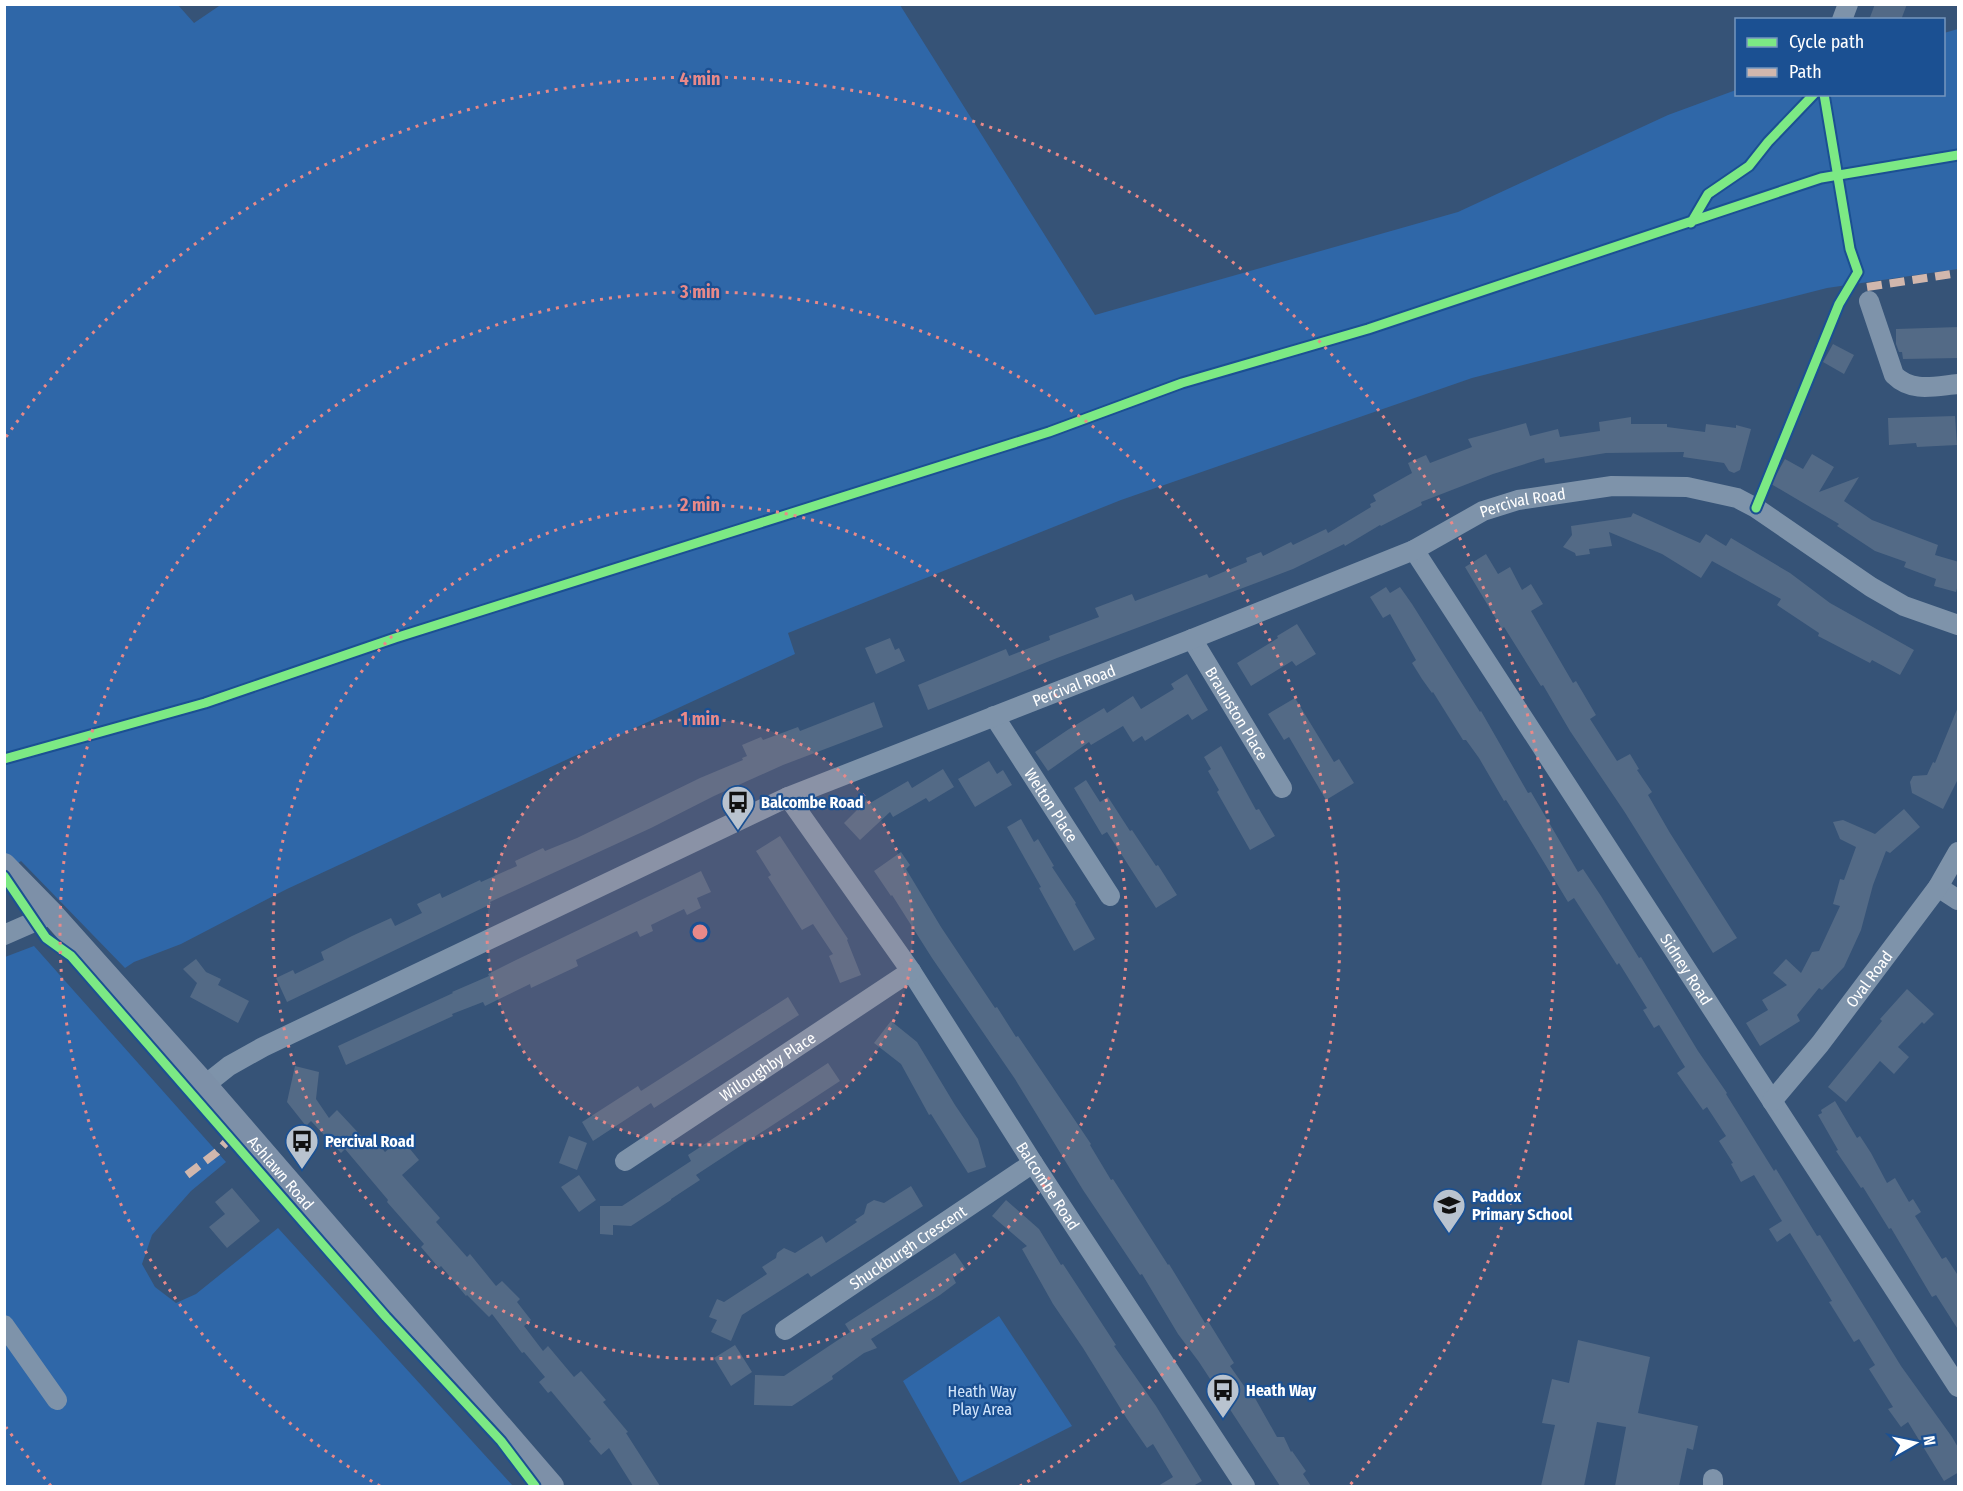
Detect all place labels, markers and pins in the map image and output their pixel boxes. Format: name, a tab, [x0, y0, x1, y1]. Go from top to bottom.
bus stop icon: Balcombe Road	[720, 784, 756, 831]
place label: Balcombe Road	[761, 793, 863, 812]
centre of rings	[690, 922, 710, 942]
bus stop icon: Percival Road	[284, 1123, 320, 1170]
place label: Percival Road	[325, 1132, 414, 1151]
school or university icon: Paddox Primary School	[1431, 1187, 1467, 1234]
place label: Paddox Primary School	[1472, 1187, 1573, 1224]
bus stop icon: Heath Way	[1205, 1372, 1241, 1419]
place label: Heath Way	[1246, 1381, 1316, 1400]

